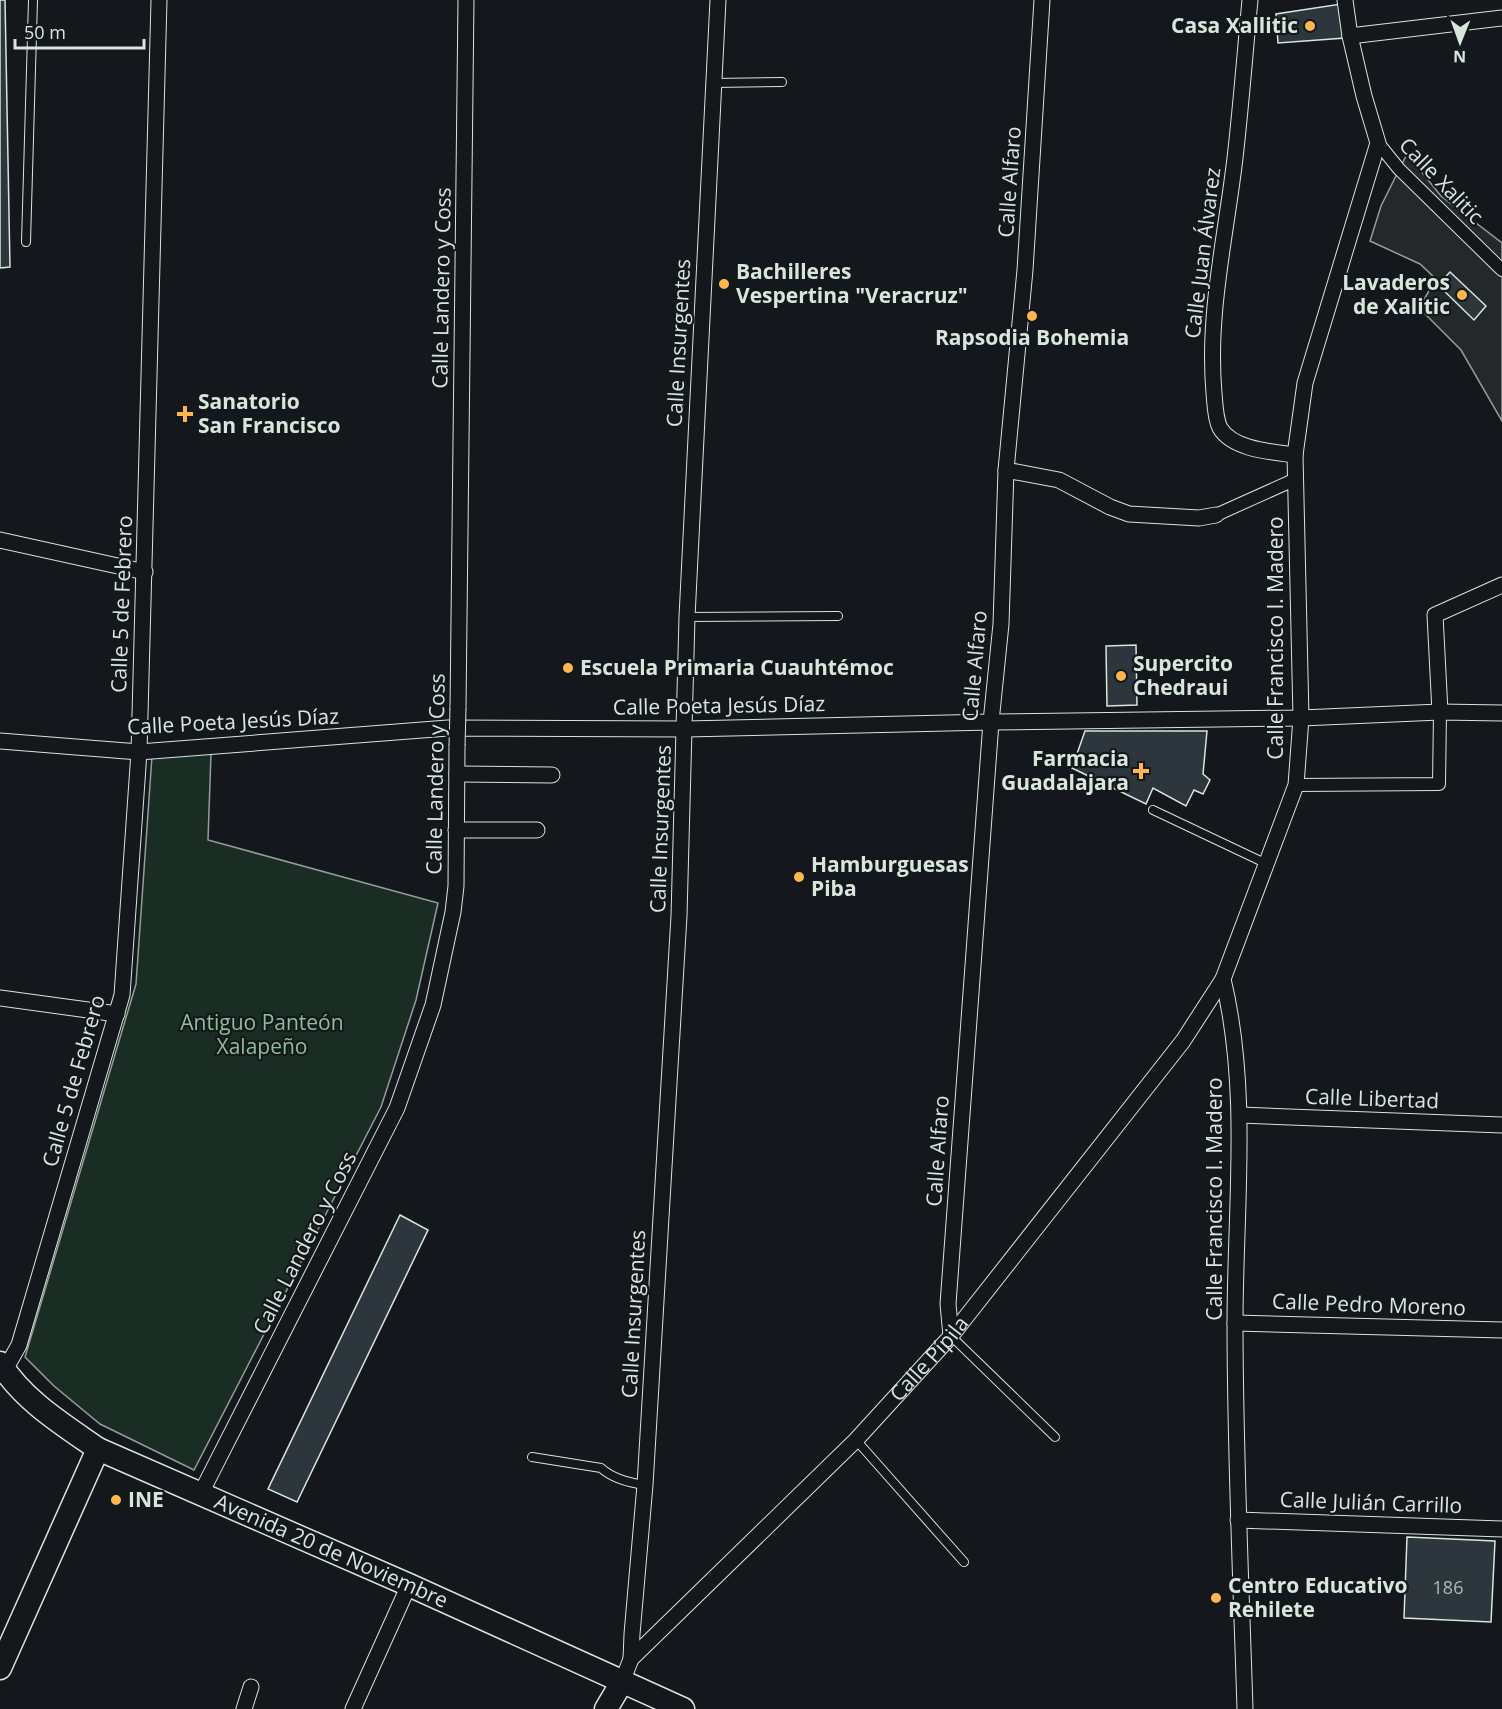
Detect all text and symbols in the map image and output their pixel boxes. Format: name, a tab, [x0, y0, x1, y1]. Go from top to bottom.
place label: Casa Xallitic	[1171, 11, 1298, 39]
scale bar	[15, 12, 144, 50]
north arrow	[1430, 12, 1490, 72]
marker: Casa Xallitic	[1303, 19, 1317, 33]
text: 50 m	[24, 20, 66, 44]
text: N	[1453, 46, 1466, 68]
street label: Calle Alfaro	[991, 125, 1027, 238]
street label: Calle Xalitic	[1393, 131, 1490, 230]
street label: Calle Juan Álvarez	[1178, 166, 1226, 340]
street label: Calle Landero y Coss	[425, 187, 457, 389]
place label: Bachilleres Vespertina "Veracruz"	[736, 257, 968, 309]
street label: Calle Insurgentes	[660, 258, 696, 428]
place label: Lavaderos de Xalitic	[1342, 268, 1450, 320]
marker: Bachilleres Vespertina "Veracruz"	[717, 277, 731, 291]
marker: Lavaderos de Xalitic	[1455, 288, 1469, 302]
marker: Rapsodia Bohemia	[1025, 309, 1039, 323]
place label: Rapsodia Bohemia	[935, 323, 1129, 351]
place label: Sanatorio San Francisco	[198, 387, 341, 439]
marker: Sanatorio San Francisco	[176, 405, 194, 423]
street label: Calle 5 de Febrero	[104, 515, 138, 693]
street label: Calle Francisco I. Madero	[1261, 516, 1289, 760]
street label: Calle Alfaro	[955, 609, 993, 723]
place label: Supercito Chedraui	[1133, 649, 1233, 701]
place label: Escuela Primaria Cuauhtémoc	[580, 653, 894, 681]
marker: Escuela Primaria Cuauhtémoc	[561, 661, 575, 675]
marker: Supercito Chedraui	[1114, 669, 1128, 683]
street label: Calle Landero y Coss	[419, 673, 451, 875]
street label: Calle Poeta Jesús Díaz	[613, 689, 825, 721]
street label: Calle Poeta Jesús Díaz	[126, 701, 340, 741]
street label: Calle Insurgentes	[643, 744, 677, 914]
place label: Farmacia Guadalajara	[1001, 744, 1129, 796]
marker: Farmacia Guadalajara	[1134, 764, 1148, 778]
place label: Hamburguesas Piba	[811, 850, 969, 902]
marker: Hamburguesas Piba	[792, 870, 806, 884]
street label: Calle 5 de Febrero	[35, 992, 111, 1170]
park label: Antiguo Panteón Xalapeño	[180, 1008, 344, 1060]
street label: Calle Francisco I. Madero	[1200, 1077, 1228, 1321]
street label: Calle Libertad	[1304, 1082, 1440, 1114]
street label: Calle Alfaro	[919, 1094, 955, 1207]
street label: Calle Landero y Coss	[246, 1146, 362, 1339]
street label: Calle Insurgentes	[615, 1229, 651, 1399]
street label: Calle Pedro Moreno	[1272, 1287, 1467, 1321]
street label: Calle Pípila	[883, 1310, 974, 1407]
place label: INE	[128, 1485, 164, 1513]
street label: Calle Julián Carrillo	[1279, 1485, 1463, 1519]
street label: Avenida 20 de Noviembre	[211, 1487, 453, 1614]
marker: INE	[109, 1493, 123, 1507]
place label: Centro Educativo Rehilete	[1228, 1571, 1408, 1623]
house number: 186	[1433, 1575, 1463, 1599]
marker: Centro Educativo Rehilete	[1209, 1591, 1223, 1605]

